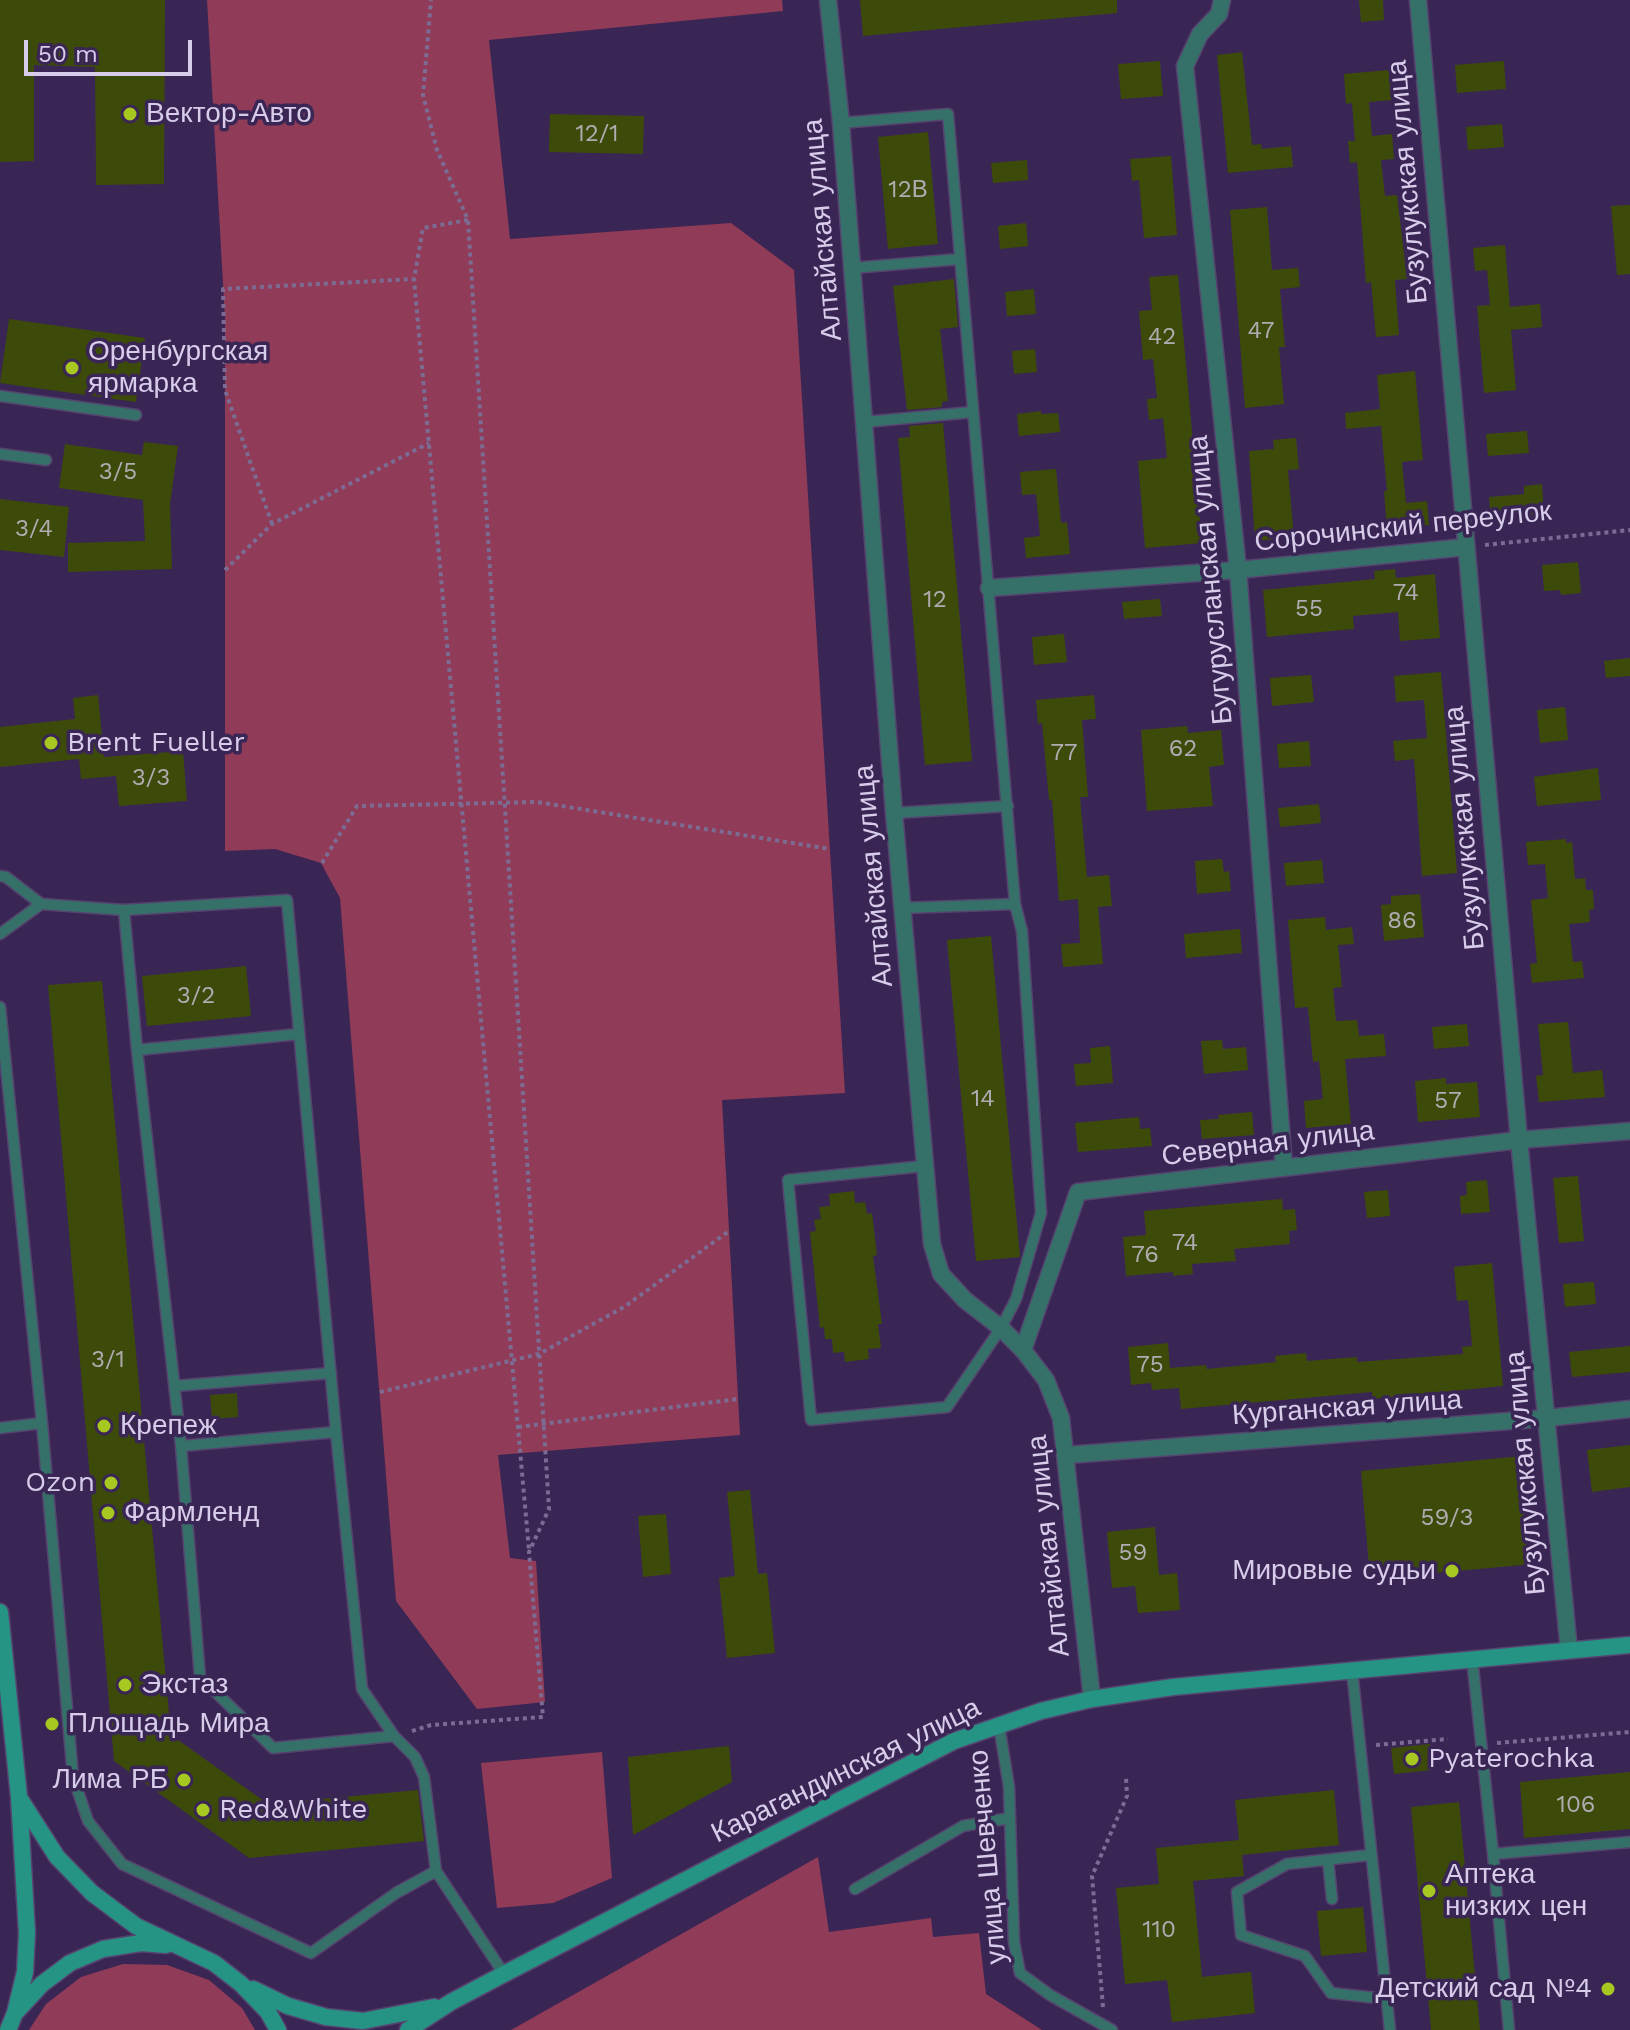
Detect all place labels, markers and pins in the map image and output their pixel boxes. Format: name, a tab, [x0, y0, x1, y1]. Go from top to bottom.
place label: Вектор-Авто	[146, 97, 312, 131]
marker: Вектор-Авто	[121, 105, 139, 123]
place label: Оренбургская ярмарка	[88, 335, 268, 401]
marker: Оренбургская ярмарка	[63, 359, 81, 377]
place label: Brent Fueller	[67, 726, 245, 760]
marker: Brent Fueller	[42, 734, 60, 752]
place label: Крепеж	[120, 1409, 217, 1443]
marker: Крепеж	[95, 1417, 113, 1435]
place label: Ozon	[25, 1466, 95, 1500]
marker: Ozon	[102, 1474, 120, 1492]
place label: Фармленд	[124, 1496, 259, 1530]
marker: Фармленд	[99, 1504, 117, 1522]
place label: Мировые судьи	[1232, 1554, 1436, 1588]
marker: Мировые судьи	[1443, 1562, 1461, 1580]
place label: Экстаз	[141, 1668, 228, 1702]
marker: Экстаз	[116, 1676, 134, 1694]
place label: Площадь Мира	[68, 1707, 270, 1741]
marker: Площадь Мира	[43, 1715, 61, 1733]
place label: Pyaterochka	[1428, 1742, 1595, 1776]
marker: Pyaterochka	[1403, 1750, 1421, 1768]
place label: Лима РБ	[53, 1763, 168, 1797]
marker: Лима РБ	[175, 1771, 193, 1789]
place label: Red&White	[219, 1793, 367, 1827]
marker: Red&White	[194, 1801, 212, 1819]
place label: Аптека низких цен	[1445, 1858, 1587, 1924]
marker: Аптека низких цен	[1420, 1882, 1438, 1900]
place label: Детский сад №4	[1376, 1972, 1592, 2006]
marker: Детский сад №4	[1599, 1980, 1617, 1998]

